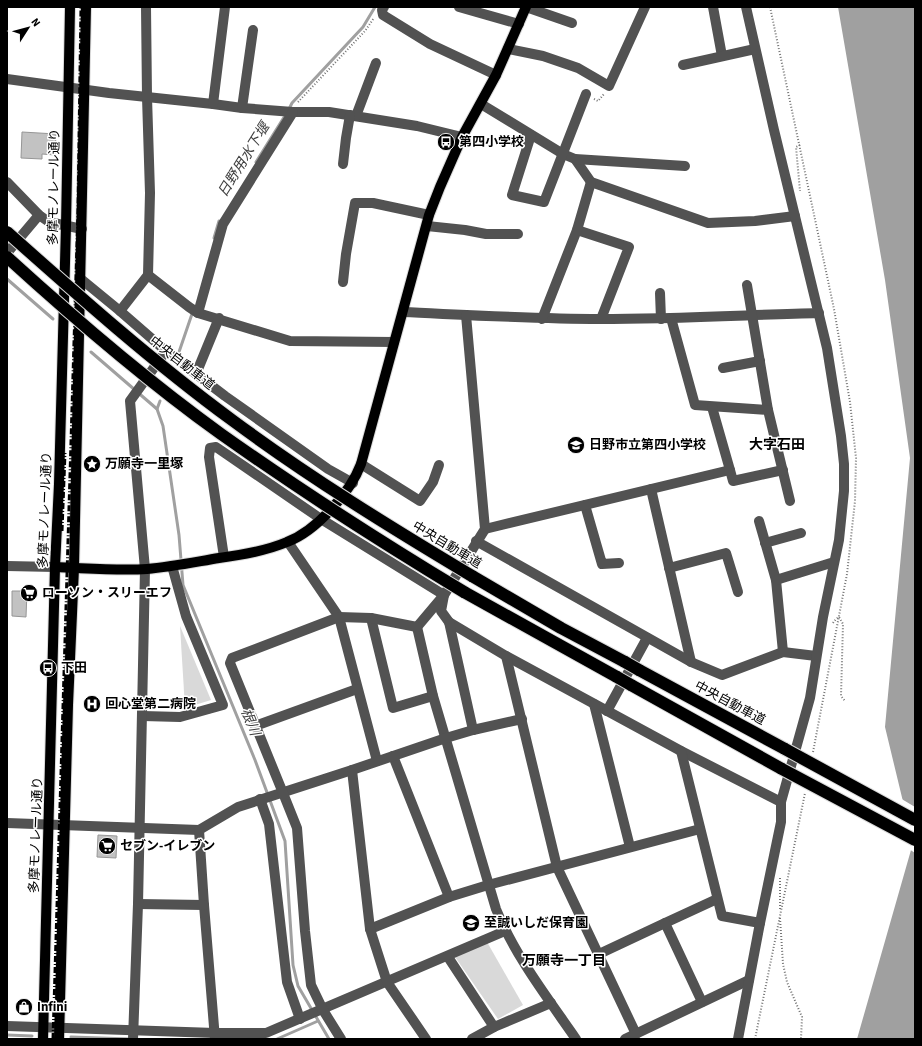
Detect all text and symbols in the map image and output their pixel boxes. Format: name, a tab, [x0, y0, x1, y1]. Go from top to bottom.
north arrow	[8, 8, 48, 48]
text: N	[27, 15, 44, 30]
water label: 日野用水下堰	[213, 117, 276, 201]
street label: 多摩モノレール通り	[44, 128, 64, 246]
bus stop icon: 第四小学校	[436, 132, 456, 152]
place label: 第四小学校	[459, 133, 524, 151]
street label: 中央自動車道	[146, 332, 218, 394]
school or university icon: 日野市立第四小学校	[566, 435, 586, 455]
district label: 大字石田	[749, 435, 805, 455]
place label: 日野市立第四小学校	[589, 436, 706, 454]
street label: 多摩モノレール通り	[34, 451, 56, 569]
place icon: 万願寺一里塚	[82, 454, 102, 474]
place label: 万願寺一里塚	[105, 455, 183, 473]
street label: 中央自動車道	[409, 517, 485, 573]
supermarket icon: ローソン・スリーエフ	[19, 583, 39, 603]
place label: ローソン・スリーエフ	[42, 584, 172, 602]
bus stop icon: 下田	[38, 658, 58, 678]
place label: 下田	[61, 659, 87, 677]
street label: 中央自動車道	[691, 677, 769, 729]
hospital icon: 回心堂第二病院	[82, 694, 102, 714]
place label: 回心堂第二病院	[105, 695, 196, 713]
water label: 根川	[235, 705, 265, 741]
street label: 多摩モノレール通り	[25, 776, 47, 894]
supermarket icon: セブン-イレブン	[97, 836, 117, 856]
place label: セブン-イレブン	[120, 837, 215, 855]
school or university icon: 至誠いしだ保育園	[461, 913, 481, 933]
place label: 至誠いしだ保育園	[484, 914, 588, 932]
district label: 万願寺一丁目	[522, 951, 606, 971]
shop icon: Infini	[14, 997, 34, 1017]
place label: Infini	[37, 998, 67, 1016]

